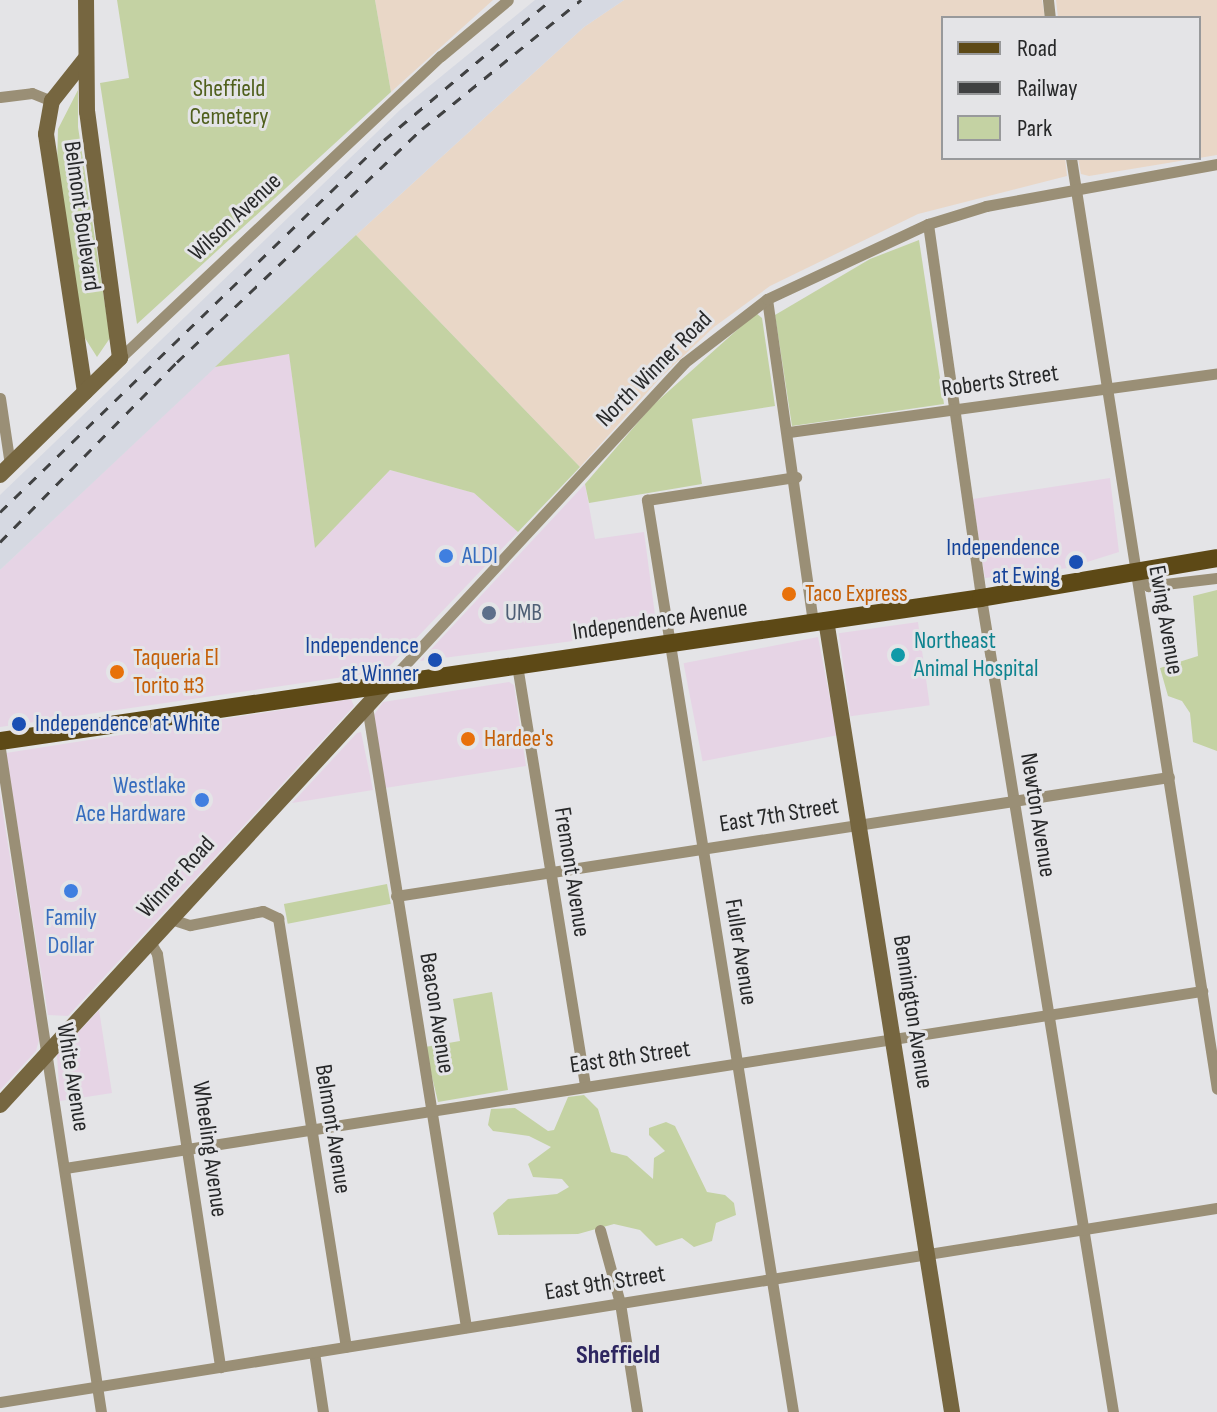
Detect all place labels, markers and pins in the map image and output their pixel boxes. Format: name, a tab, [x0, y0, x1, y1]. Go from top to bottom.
place label: Independence at Ewing	[946, 534, 1060, 590]
place label: ALDI	[462, 542, 498, 570]
marker: ALDI	[437, 547, 455, 565]
marker: Independence at Ewing	[1067, 553, 1085, 571]
place label: Taco Express	[805, 580, 908, 608]
marker: Taco Express	[780, 585, 798, 603]
place label: UMB	[505, 599, 542, 627]
marker: UMB	[480, 604, 498, 622]
place label: Northeast Animal Hospital	[914, 627, 1038, 683]
place label: Independence at Winner	[305, 632, 419, 688]
place label: Taqueria El Torito #3	[133, 644, 219, 700]
marker: Northeast Animal Hospital	[889, 646, 907, 664]
marker: Independence at Winner	[426, 651, 444, 669]
marker: Taqueria El Torito #3	[108, 663, 126, 681]
place label: Independence at White	[35, 710, 220, 738]
marker: Independence at White	[10, 715, 28, 733]
place label: Hardee's	[484, 725, 554, 753]
marker: Hardee's	[459, 730, 477, 748]
place label: Westlake Ace Hardware	[76, 772, 186, 828]
marker: Westlake Ace Hardware	[193, 791, 211, 809]
marker: Family Dollar	[62, 882, 80, 900]
place label: Family Dollar	[45, 904, 97, 960]

